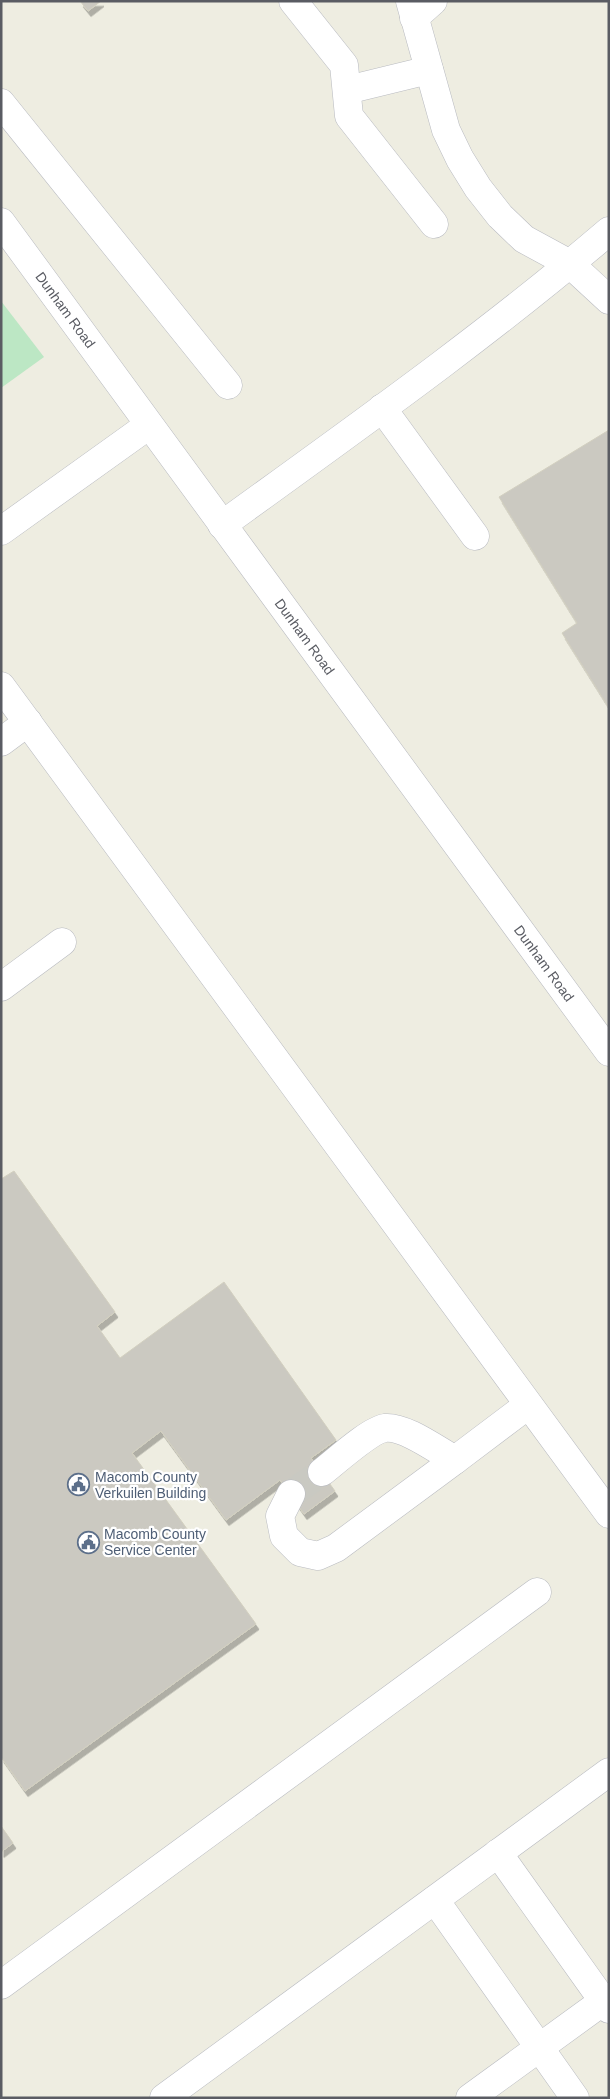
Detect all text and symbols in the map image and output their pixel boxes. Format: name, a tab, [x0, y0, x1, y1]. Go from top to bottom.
street label: Dunham Road	[32, 269, 99, 351]
street label: Dunham Road	[272, 595, 338, 678]
street label: Dunham Road	[511, 922, 577, 1005]
place label: Macomb County Verkuilen Building	[95, 1469, 206, 1501]
public building icon: Macomb County Verkuilen Building	[67, 1473, 91, 1497]
place label: Macomb County Service Center	[104, 1526, 206, 1558]
public building icon: Macomb County Service Center	[76, 1530, 100, 1554]

